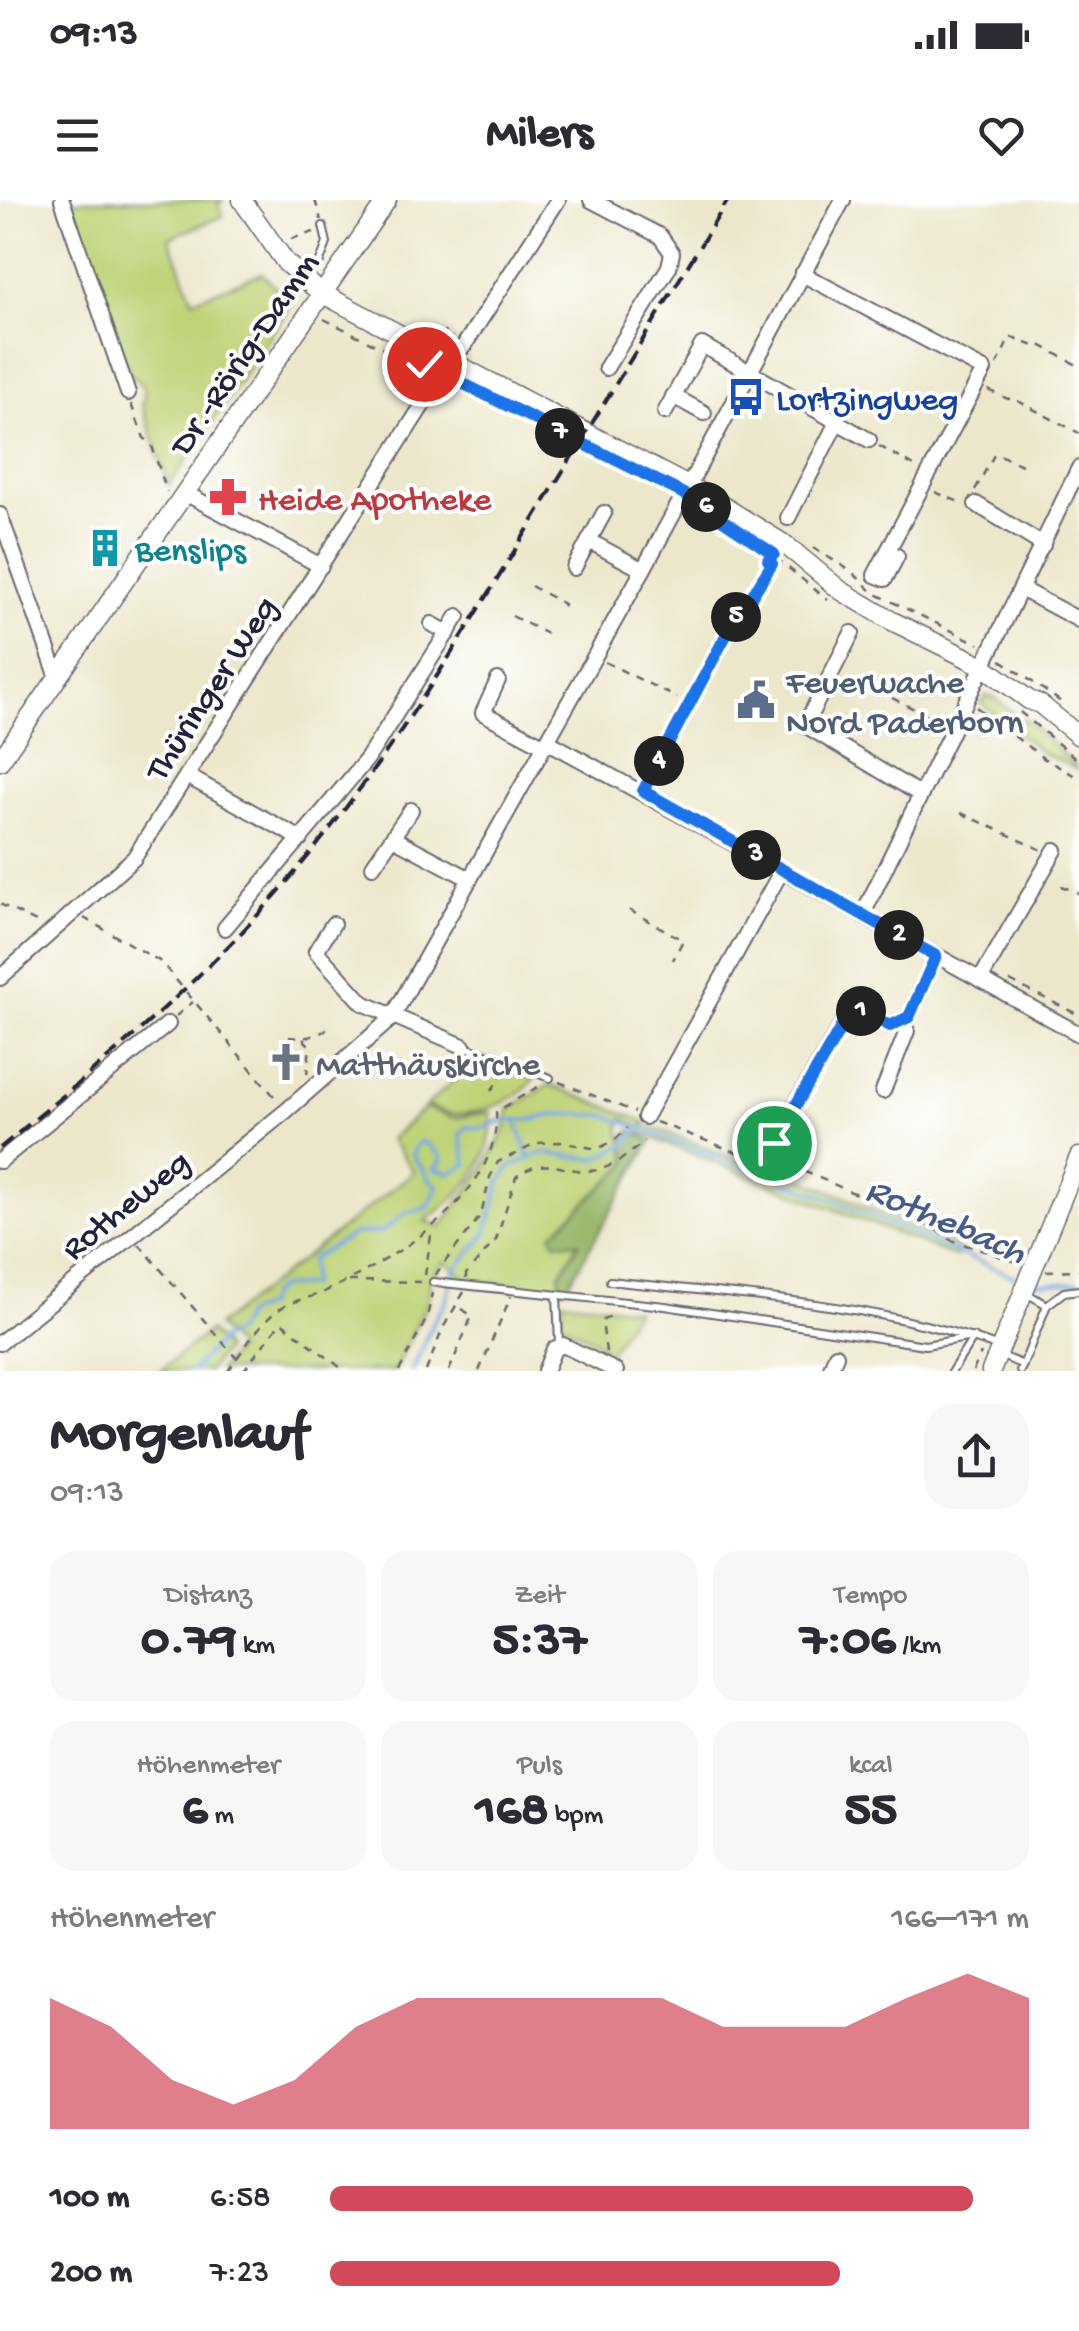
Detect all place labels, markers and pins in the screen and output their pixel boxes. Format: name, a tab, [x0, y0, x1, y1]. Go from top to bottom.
pin	[382, 322, 467, 407]
bus stop icon: Lortzingweg	[725, 376, 767, 418]
place label: Lortzingweg	[776, 382, 958, 423]
pin: 7	[535, 408, 585, 458]
pharmacy icon: Heide Apotheke	[207, 476, 249, 518]
place label: Heide Apotheke	[258, 482, 492, 523]
pin: 6	[681, 482, 731, 532]
building icon: Benslips	[84, 527, 126, 569]
place label: Benslips	[134, 533, 247, 574]
pin: 5	[711, 592, 761, 642]
place label: Feuerwache Nord Paderborn	[785, 665, 1024, 746]
public building icon: Feuerwache Nord Paderborn	[735, 679, 777, 721]
pin: 4	[634, 736, 684, 786]
pin: 3	[731, 830, 781, 880]
pin: 2	[874, 910, 924, 960]
pin: 1	[836, 986, 886, 1036]
church icon: Matthäuskirche	[265, 1041, 307, 1083]
place label: Matthäuskirche	[316, 1047, 541, 1088]
pin	[732, 1101, 817, 1186]

